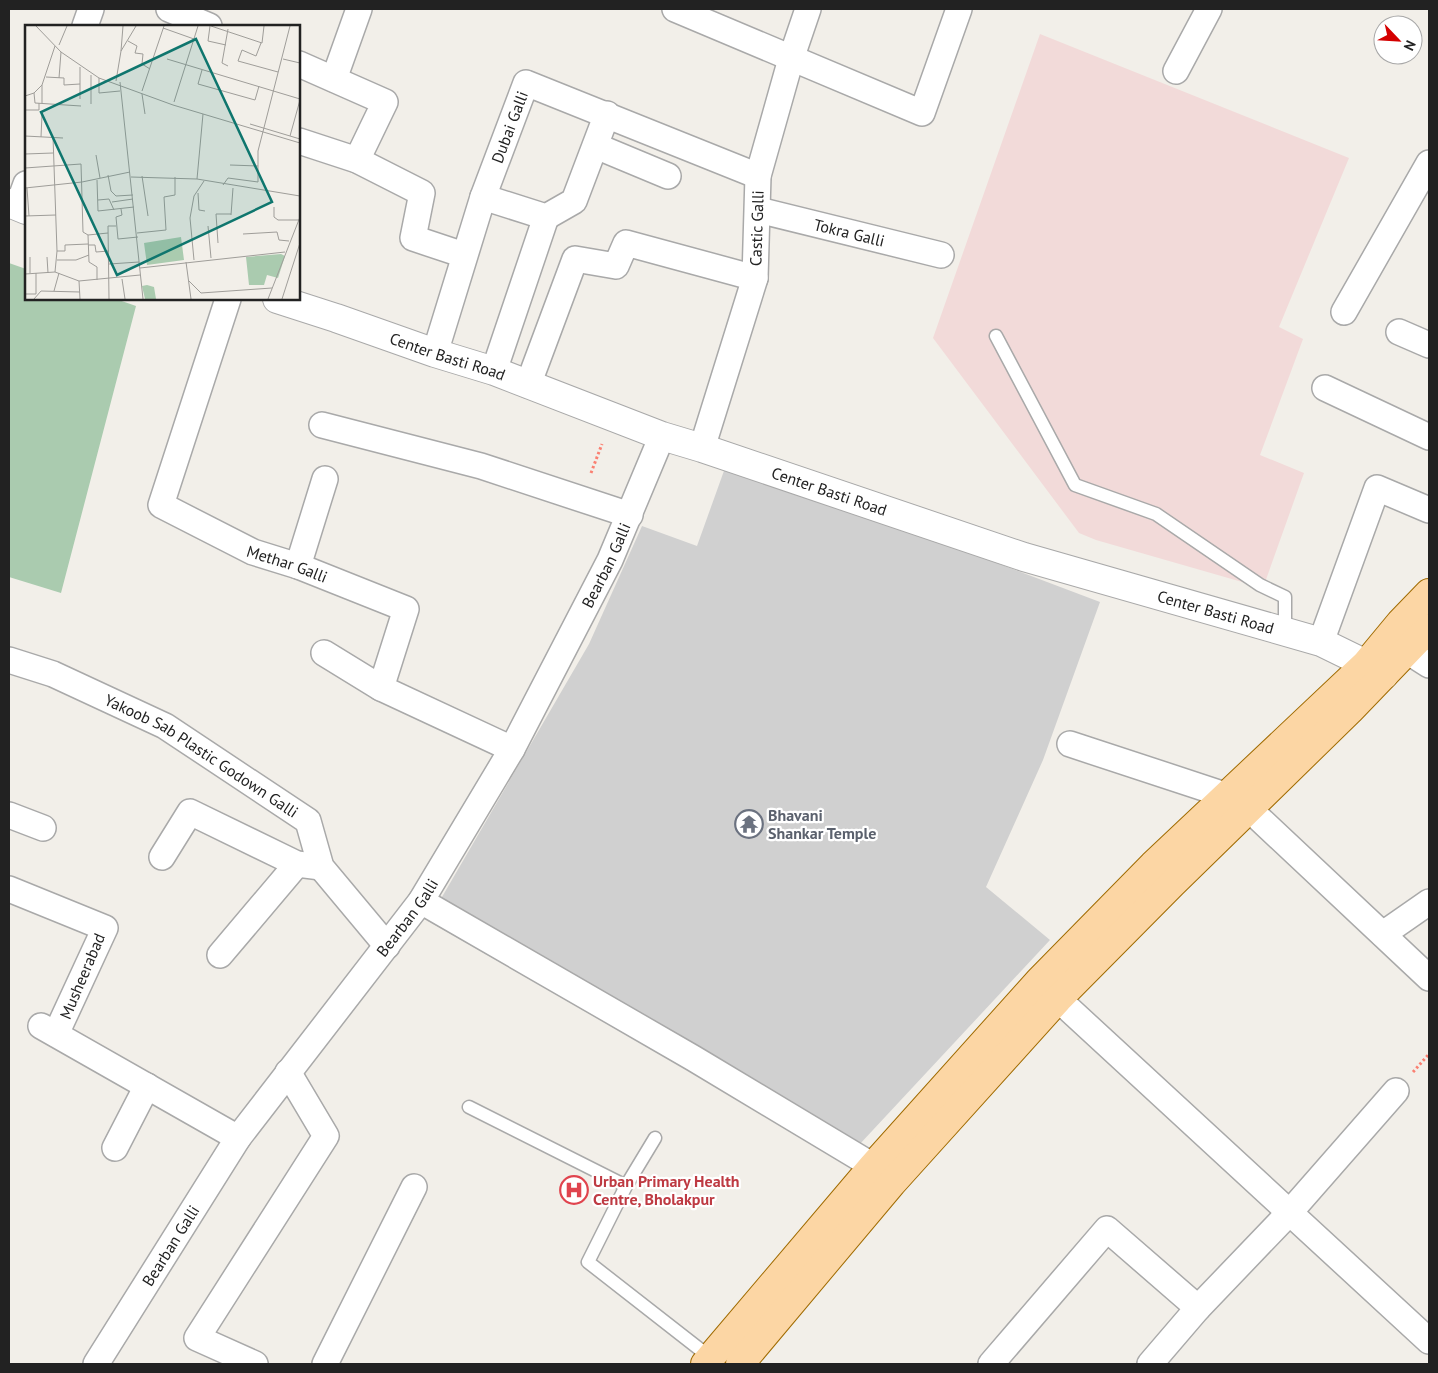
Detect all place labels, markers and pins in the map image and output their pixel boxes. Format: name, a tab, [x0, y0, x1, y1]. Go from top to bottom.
place label: Bhavani Shankar Temple	[768, 805, 876, 843]
temple icon: Bhavani Shankar Temple	[734, 809, 764, 839]
place label: Urban Primary Health Centre, Bholakpur	[593, 1171, 740, 1209]
hospital icon: Urban Primary Health Centre, Bholakpur	[559, 1175, 589, 1205]

